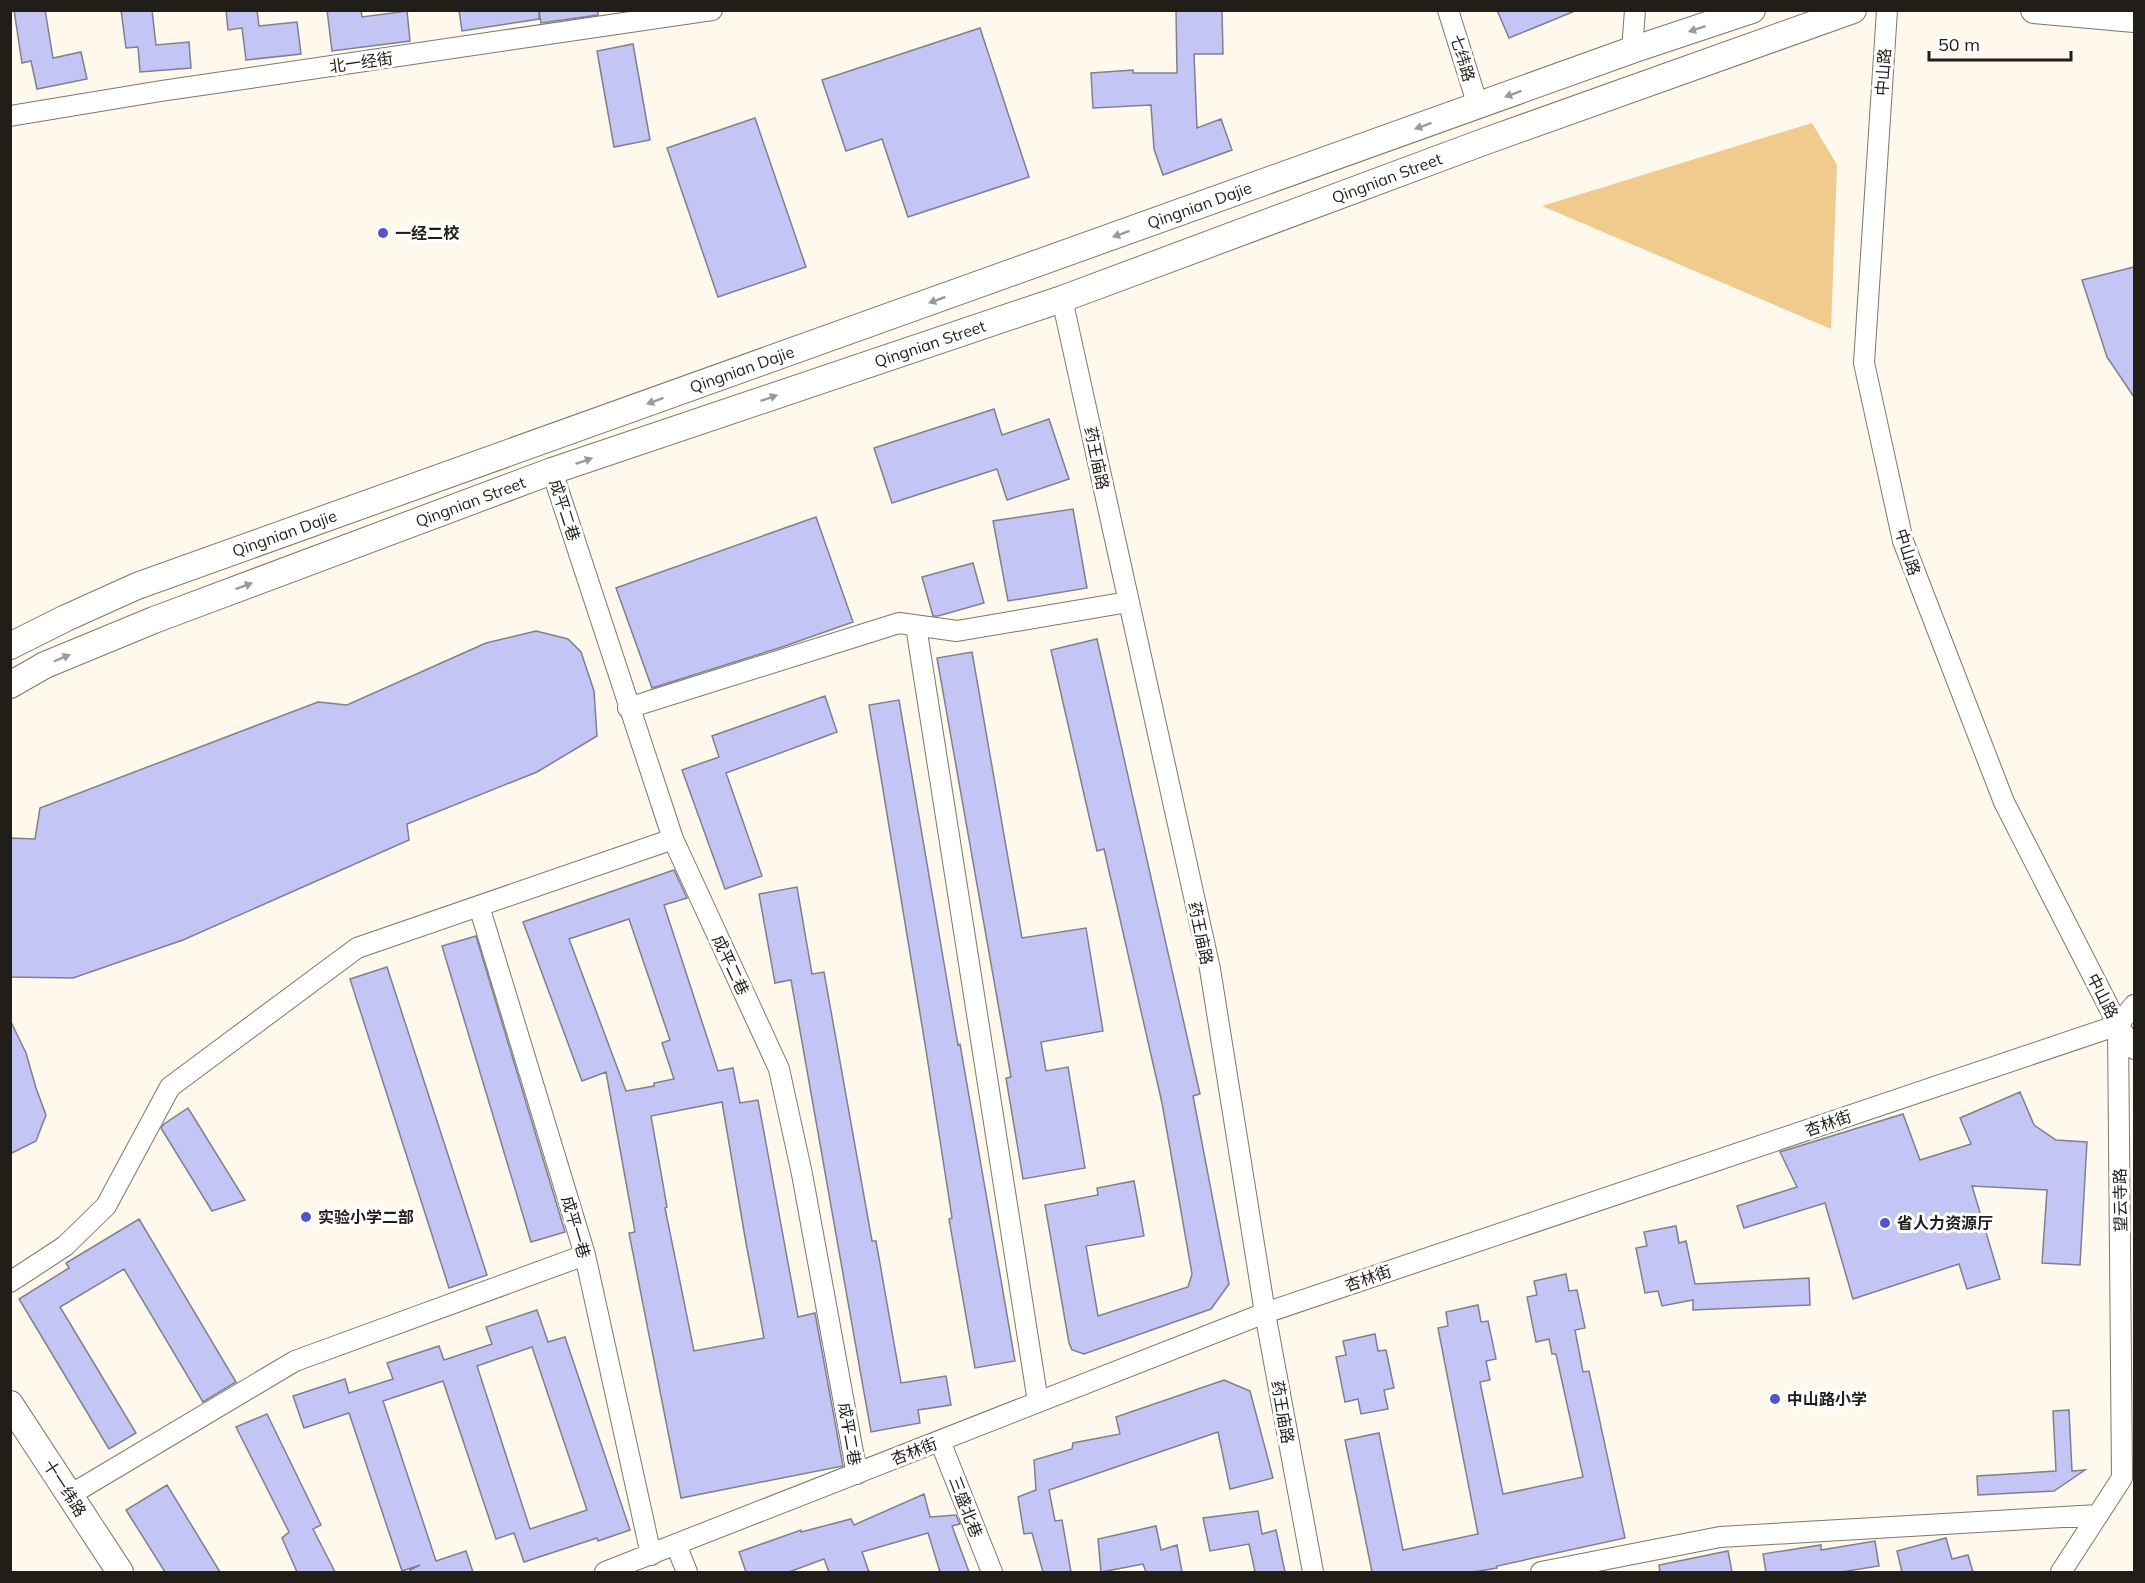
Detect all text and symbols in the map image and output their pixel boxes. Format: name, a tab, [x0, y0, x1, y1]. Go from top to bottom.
scale bar	[1929, 24, 2072, 62]
one-way arrow	[1688, 25, 1706, 34]
street label: 七纬路	[1446, 32, 1480, 84]
text: 50 m	[1938, 33, 1980, 56]
street label: 中山路	[1871, 47, 1895, 97]
street label: 北一经街	[328, 48, 394, 76]
one-way arrow	[1504, 89, 1522, 99]
one-way arrow	[1414, 122, 1432, 132]
street label: Qingnian Street	[1329, 148, 1445, 208]
street label: Qingnian Dajie	[1144, 177, 1254, 233]
place label: 一经二校	[395, 223, 460, 243]
marker: 一经二校	[376, 226, 390, 240]
one-way arrow	[1112, 230, 1130, 240]
one-way arrow	[928, 295, 946, 305]
street label: Qingnian Street	[872, 315, 988, 372]
street label: Qingnian Dajie	[687, 341, 797, 397]
one-way arrow	[760, 393, 778, 402]
one-way arrow	[646, 397, 664, 406]
street label: 药王庙路	[1081, 425, 1113, 491]
one-way arrow	[575, 455, 593, 465]
street label: Qingnian Street	[413, 472, 528, 531]
street label: 成平二巷	[546, 476, 584, 544]
street label: Qingnian Dajie	[229, 505, 339, 561]
street label: 中山路	[1891, 526, 1925, 578]
one-way arrow	[235, 581, 253, 591]
one-way arrow	[54, 653, 72, 663]
street label: 药王庙路	[1185, 900, 1217, 966]
street label: 成平二巷	[708, 932, 754, 998]
street label: 中山路	[2083, 970, 2123, 1022]
street label: 杏林街	[1802, 1106, 1854, 1140]
street label: 望云寺路	[2109, 1168, 2131, 1232]
street label: 成平一巷	[558, 1193, 594, 1261]
place label: 实验小学二部	[318, 1207, 414, 1227]
marker: 实验小学二部	[299, 1210, 313, 1224]
place label: 省人力资源厅	[1897, 1213, 1993, 1233]
marker: 省人力资源厅	[1878, 1216, 1892, 1230]
street label: 杏林街	[1342, 1261, 1394, 1295]
street label: 药王庙路	[1268, 1379, 1298, 1445]
place label: 中山路小学	[1787, 1389, 1867, 1409]
marker: 中山路小学	[1768, 1392, 1782, 1406]
street label: 成平二巷	[835, 1401, 865, 1467]
street label: 杏林街	[888, 1433, 940, 1469]
street label: 十一纬路	[39, 1456, 91, 1520]
street label: 三盛北巷	[945, 1474, 987, 1540]

